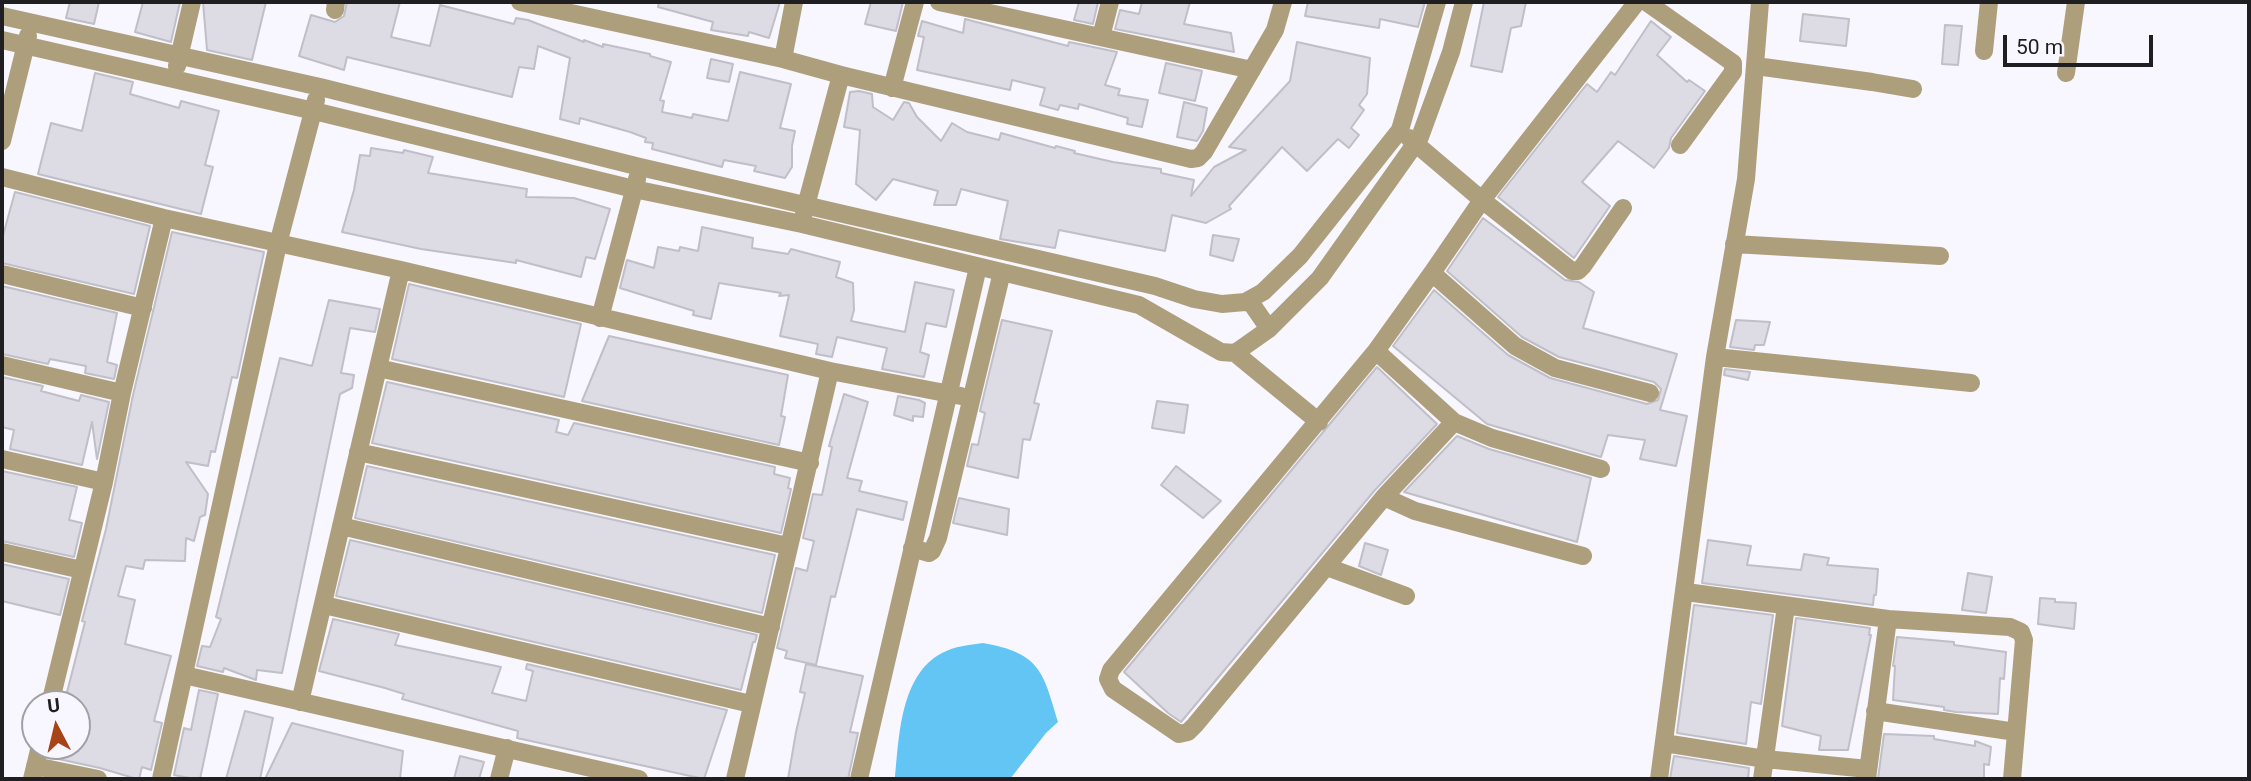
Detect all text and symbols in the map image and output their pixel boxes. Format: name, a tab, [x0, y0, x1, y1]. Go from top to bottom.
scale bar	[2006, 21, 2156, 65]
text: 50 m	[2016, 35, 2063, 59]
north arrow	[21, 690, 91, 760]
text: U	[46, 693, 61, 718]

